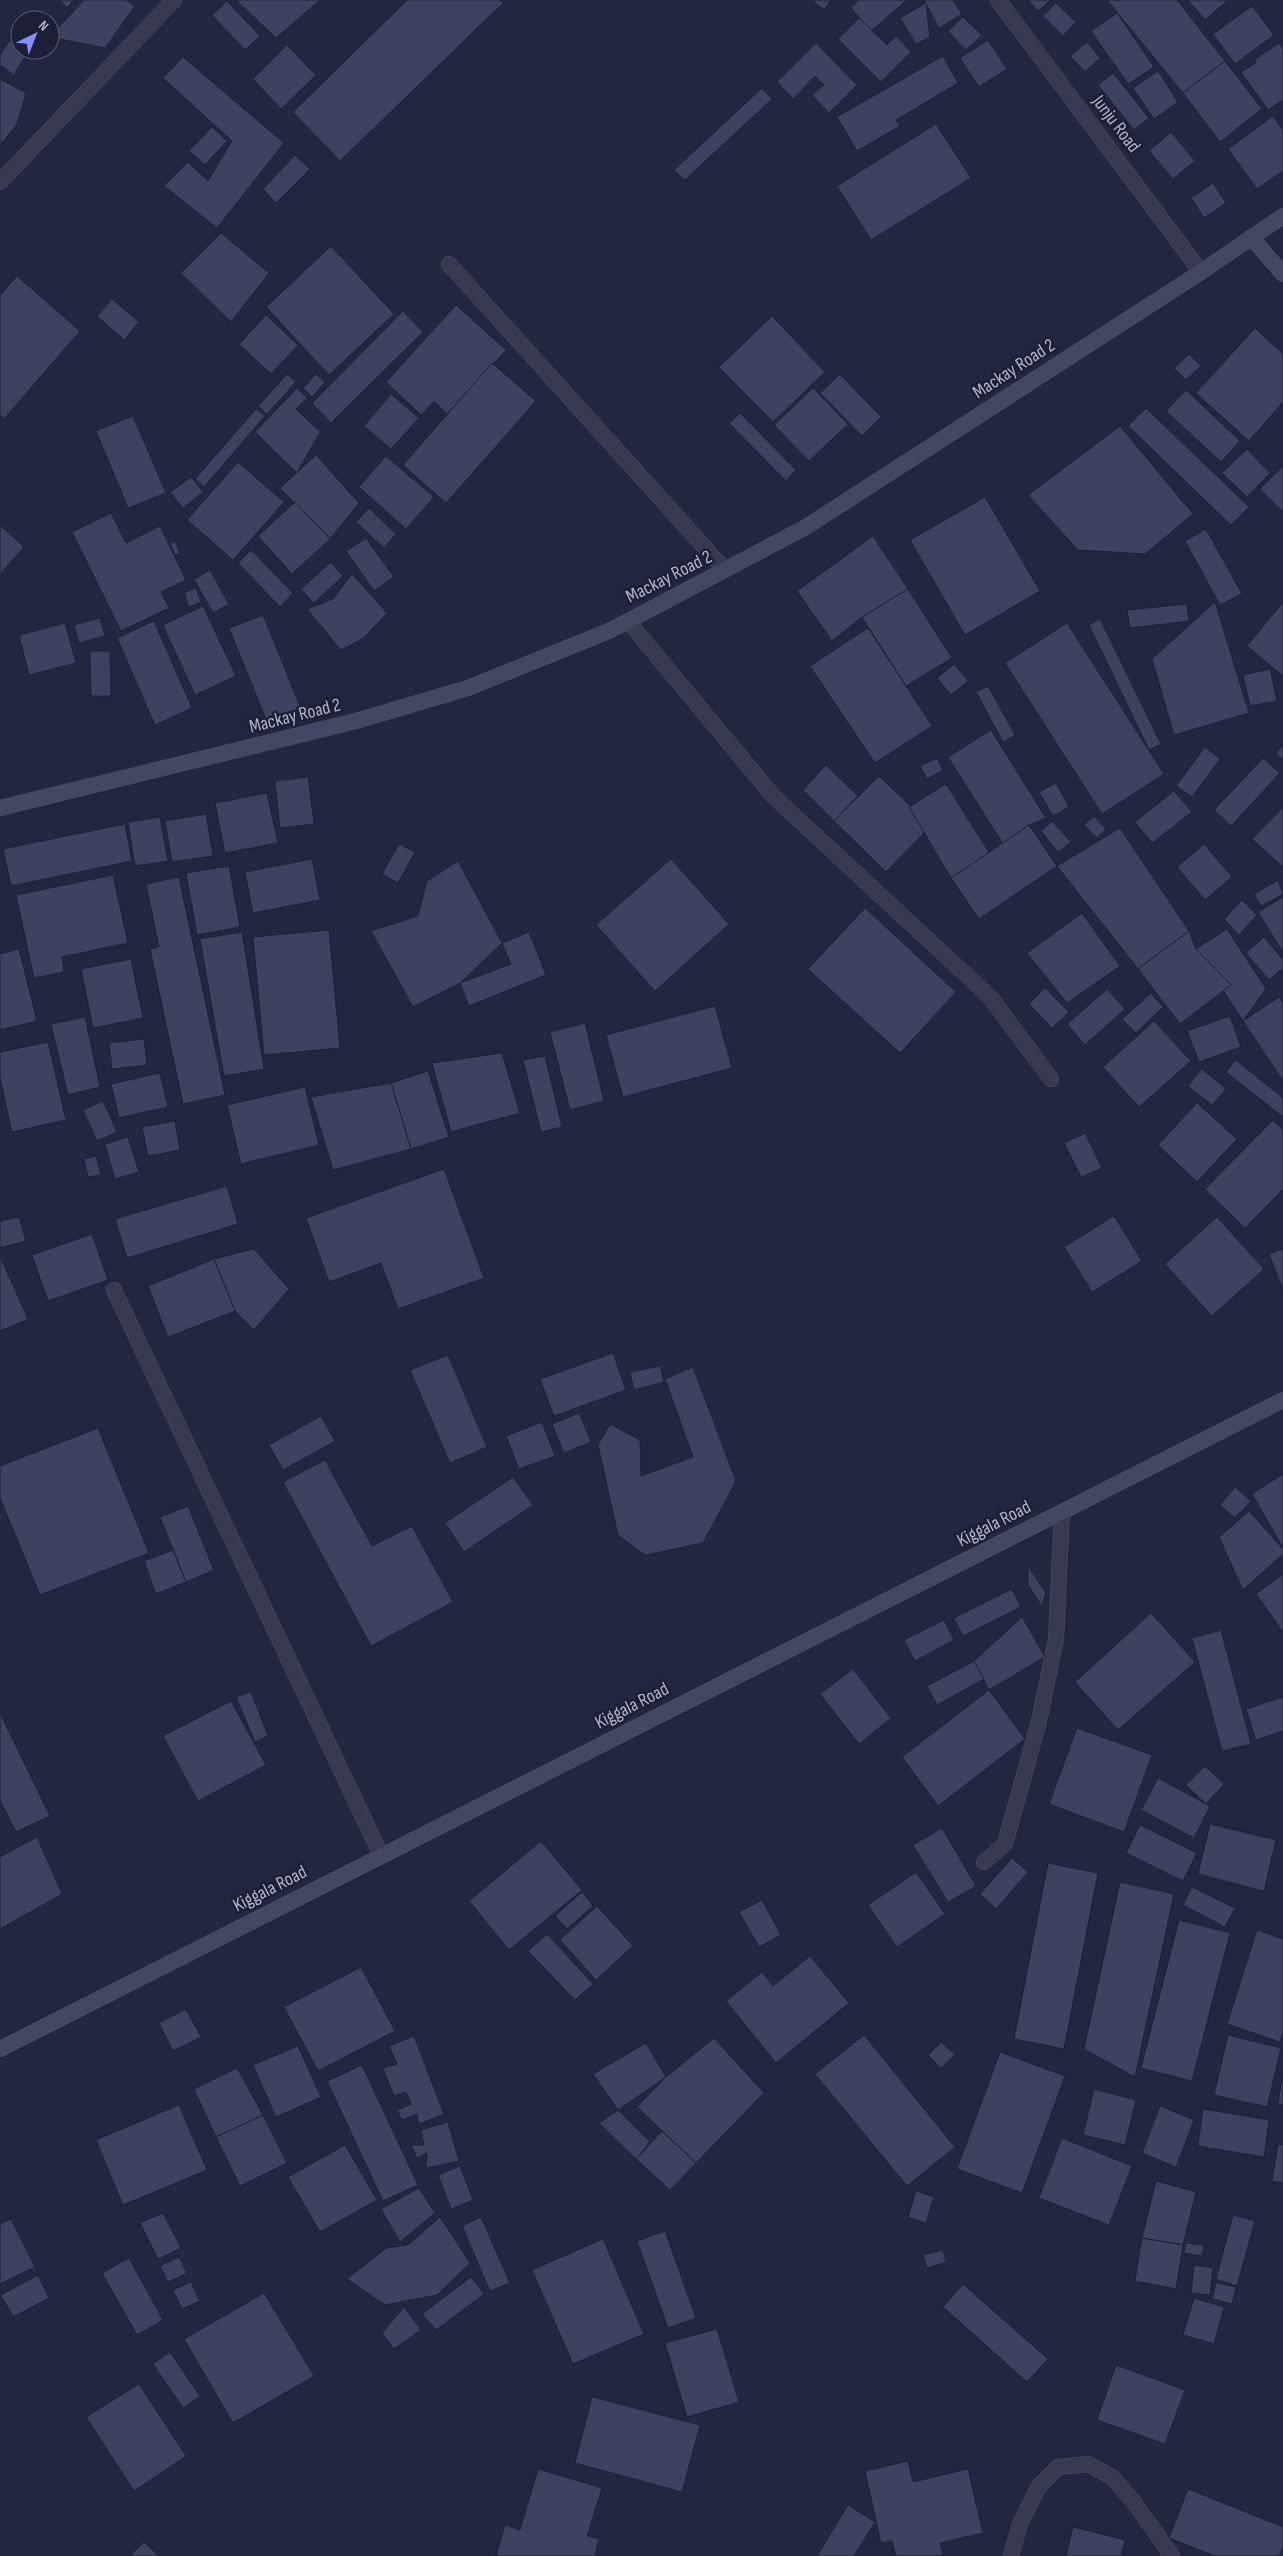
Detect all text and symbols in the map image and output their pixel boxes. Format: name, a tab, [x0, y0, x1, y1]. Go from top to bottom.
north arrow	[10, 10, 60, 60]
text: N	[35, 17, 52, 35]
street label: Junju Road	[1086, 90, 1145, 157]
street label: Mackay Road 2	[969, 334, 1059, 404]
street label: Mackay Road 2	[622, 546, 716, 608]
street label: Mackay Road 2	[247, 694, 343, 738]
street label: Kiggala Road	[953, 1496, 1035, 1552]
street label: Kiggala Road	[591, 1678, 673, 1734]
street label: Kiggala Road	[229, 1861, 311, 1917]

